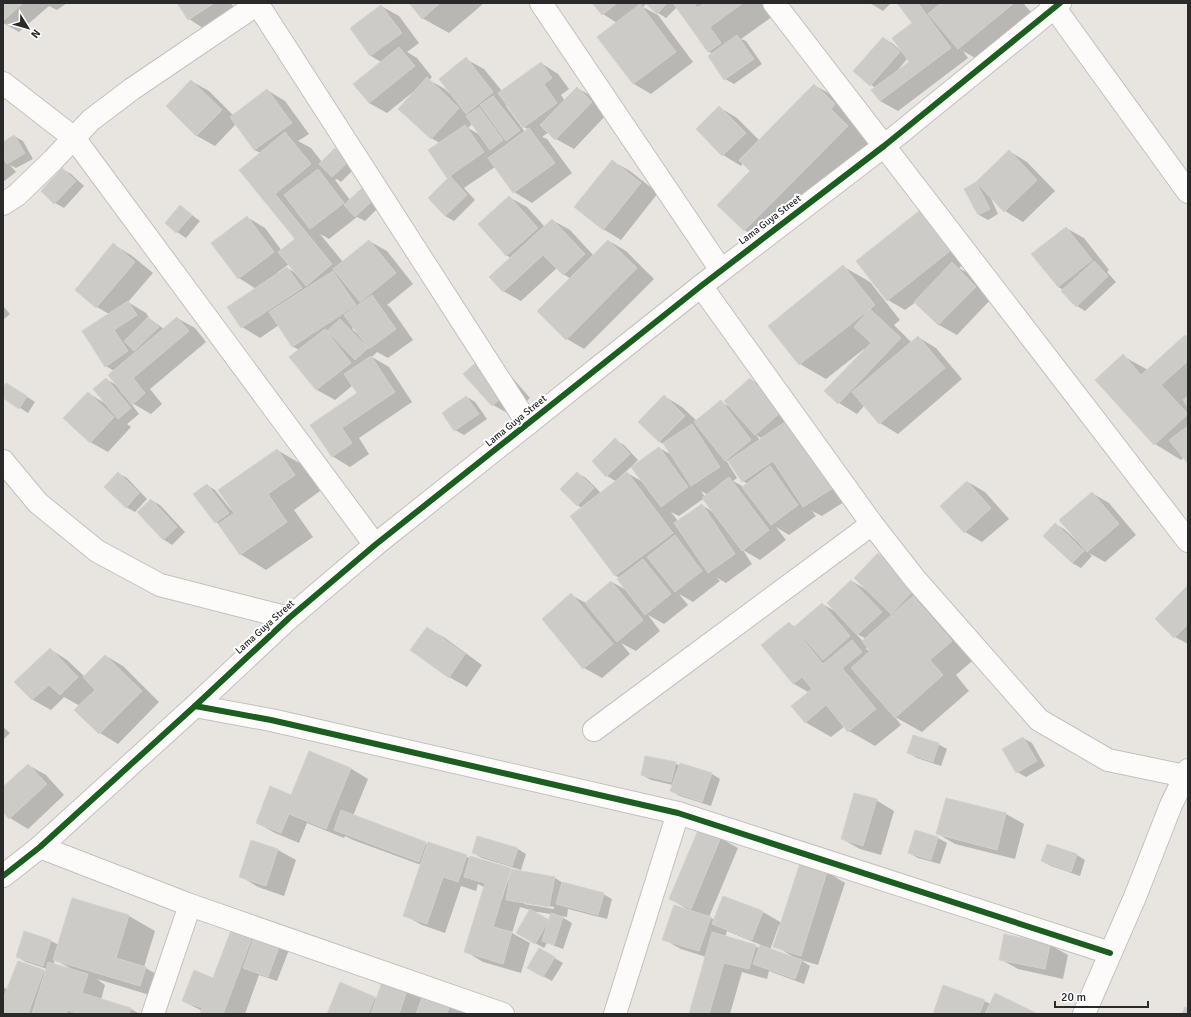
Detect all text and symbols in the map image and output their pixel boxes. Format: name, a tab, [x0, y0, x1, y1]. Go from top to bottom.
north arrow	[8, 8, 48, 48]
text: N	[28, 27, 43, 41]
street label: Lama Guya Street	[736, 192, 804, 247]
street label: Lama Guya Street	[483, 392, 549, 449]
street label: Lama Guya Street	[233, 597, 297, 657]
scale bar	[1055, 983, 1148, 1009]
text: 20 m	[1061, 990, 1086, 1005]

